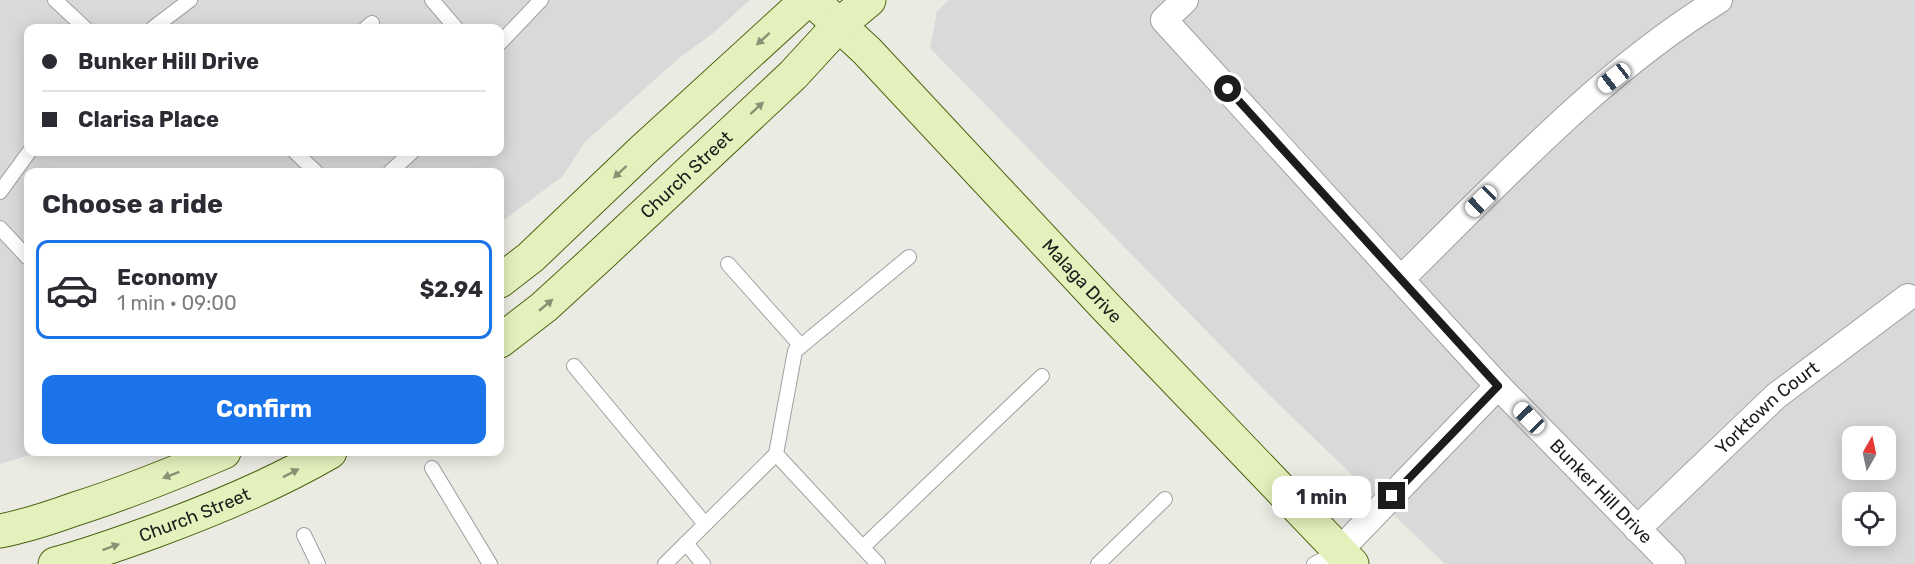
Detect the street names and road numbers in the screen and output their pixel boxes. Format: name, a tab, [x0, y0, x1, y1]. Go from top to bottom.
street label: Church Street	[636, 126, 737, 223]
street label: Malaga Drive	[1037, 235, 1127, 328]
street label: Yorktown Court	[1711, 357, 1823, 459]
street label: Bunker Hill Drive	[1545, 435, 1657, 548]
street label: Church Street	[136, 483, 254, 547]

